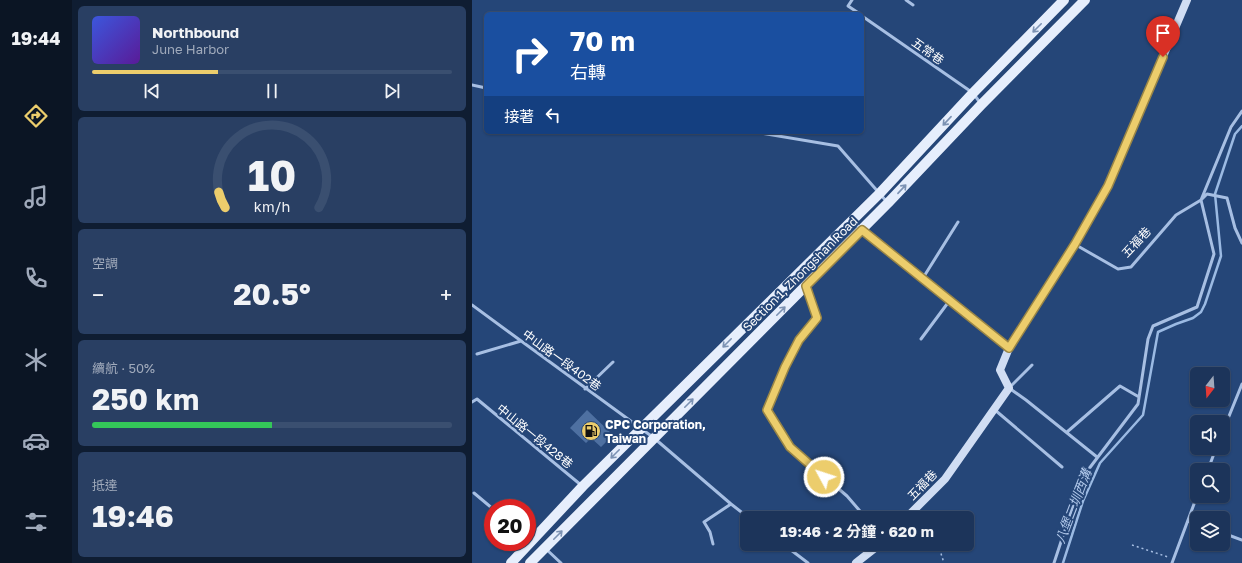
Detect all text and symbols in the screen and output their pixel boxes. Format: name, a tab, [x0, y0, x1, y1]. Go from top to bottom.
pin	[1146, 16, 1180, 57]
icon: arrive	[1152, 22, 1174, 44]
text: Northbound	[152, 23, 239, 41]
one-way arrow	[1032, 23, 1042, 33]
text: 70 m	[570, 24, 635, 57]
text: 19:44	[12, 27, 60, 49]
icon: right	[504, 28, 556, 80]
street label: 五常巷	[909, 35, 947, 67]
text: June Harbor	[152, 41, 229, 57]
text: 右轉	[570, 61, 606, 83]
icon: previous	[141, 80, 163, 102]
icon: pause	[261, 80, 283, 102]
icon: next	[381, 80, 403, 102]
icon: directions	[22, 102, 50, 130]
icon: left	[542, 104, 564, 126]
text: 接著	[504, 107, 534, 125]
one-way arrow	[942, 116, 951, 126]
text: 10	[248, 150, 296, 200]
icon: music	[22, 183, 50, 211]
one-way arrow	[897, 184, 907, 194]
text: km/h	[254, 198, 290, 215]
street label: Section 1, Zhongshan Road	[740, 214, 860, 334]
street label: 五福巷	[1118, 224, 1154, 260]
text: 空調	[92, 255, 118, 271]
icon: phone	[22, 264, 50, 292]
text: 20.5°	[233, 276, 311, 312]
text: −	[92, 281, 104, 308]
text: +	[440, 281, 452, 308]
one-way arrow	[776, 306, 786, 316]
street label: 中山路一段402巷	[520, 326, 604, 394]
one-way arrow	[722, 338, 732, 348]
icon: climate	[22, 346, 50, 374]
text: 續航 · 50%	[92, 360, 155, 376]
north arrow	[1190, 367, 1230, 407]
map controls	[1190, 367, 1230, 551]
text: 250 km	[92, 381, 199, 417]
one-way arrow	[684, 398, 694, 408]
street label: 中山路一段428巷	[494, 401, 576, 471]
button: sound	[1190, 415, 1230, 455]
place label: CPC Corporation, Taiwan	[605, 417, 706, 446]
fuel station icon: CPC Corporation, Taiwan	[580, 420, 602, 442]
icon: car	[22, 427, 50, 455]
one-way arrow	[610, 449, 620, 459]
position arrow	[803, 456, 845, 498]
button: search	[1190, 463, 1230, 503]
water label: 八堡二圳西溝	[1052, 465, 1095, 545]
street label: 五福巷	[904, 467, 940, 503]
text: 抵達	[92, 477, 118, 493]
text: 19:46	[92, 498, 174, 534]
speed limit sign: 20	[484, 499, 536, 551]
icon: filters	[22, 508, 50, 536]
button: layers	[1190, 511, 1230, 551]
text: 19:46 · 2 分鐘 · 620 m	[780, 522, 934, 540]
one-way arrow	[553, 530, 563, 540]

